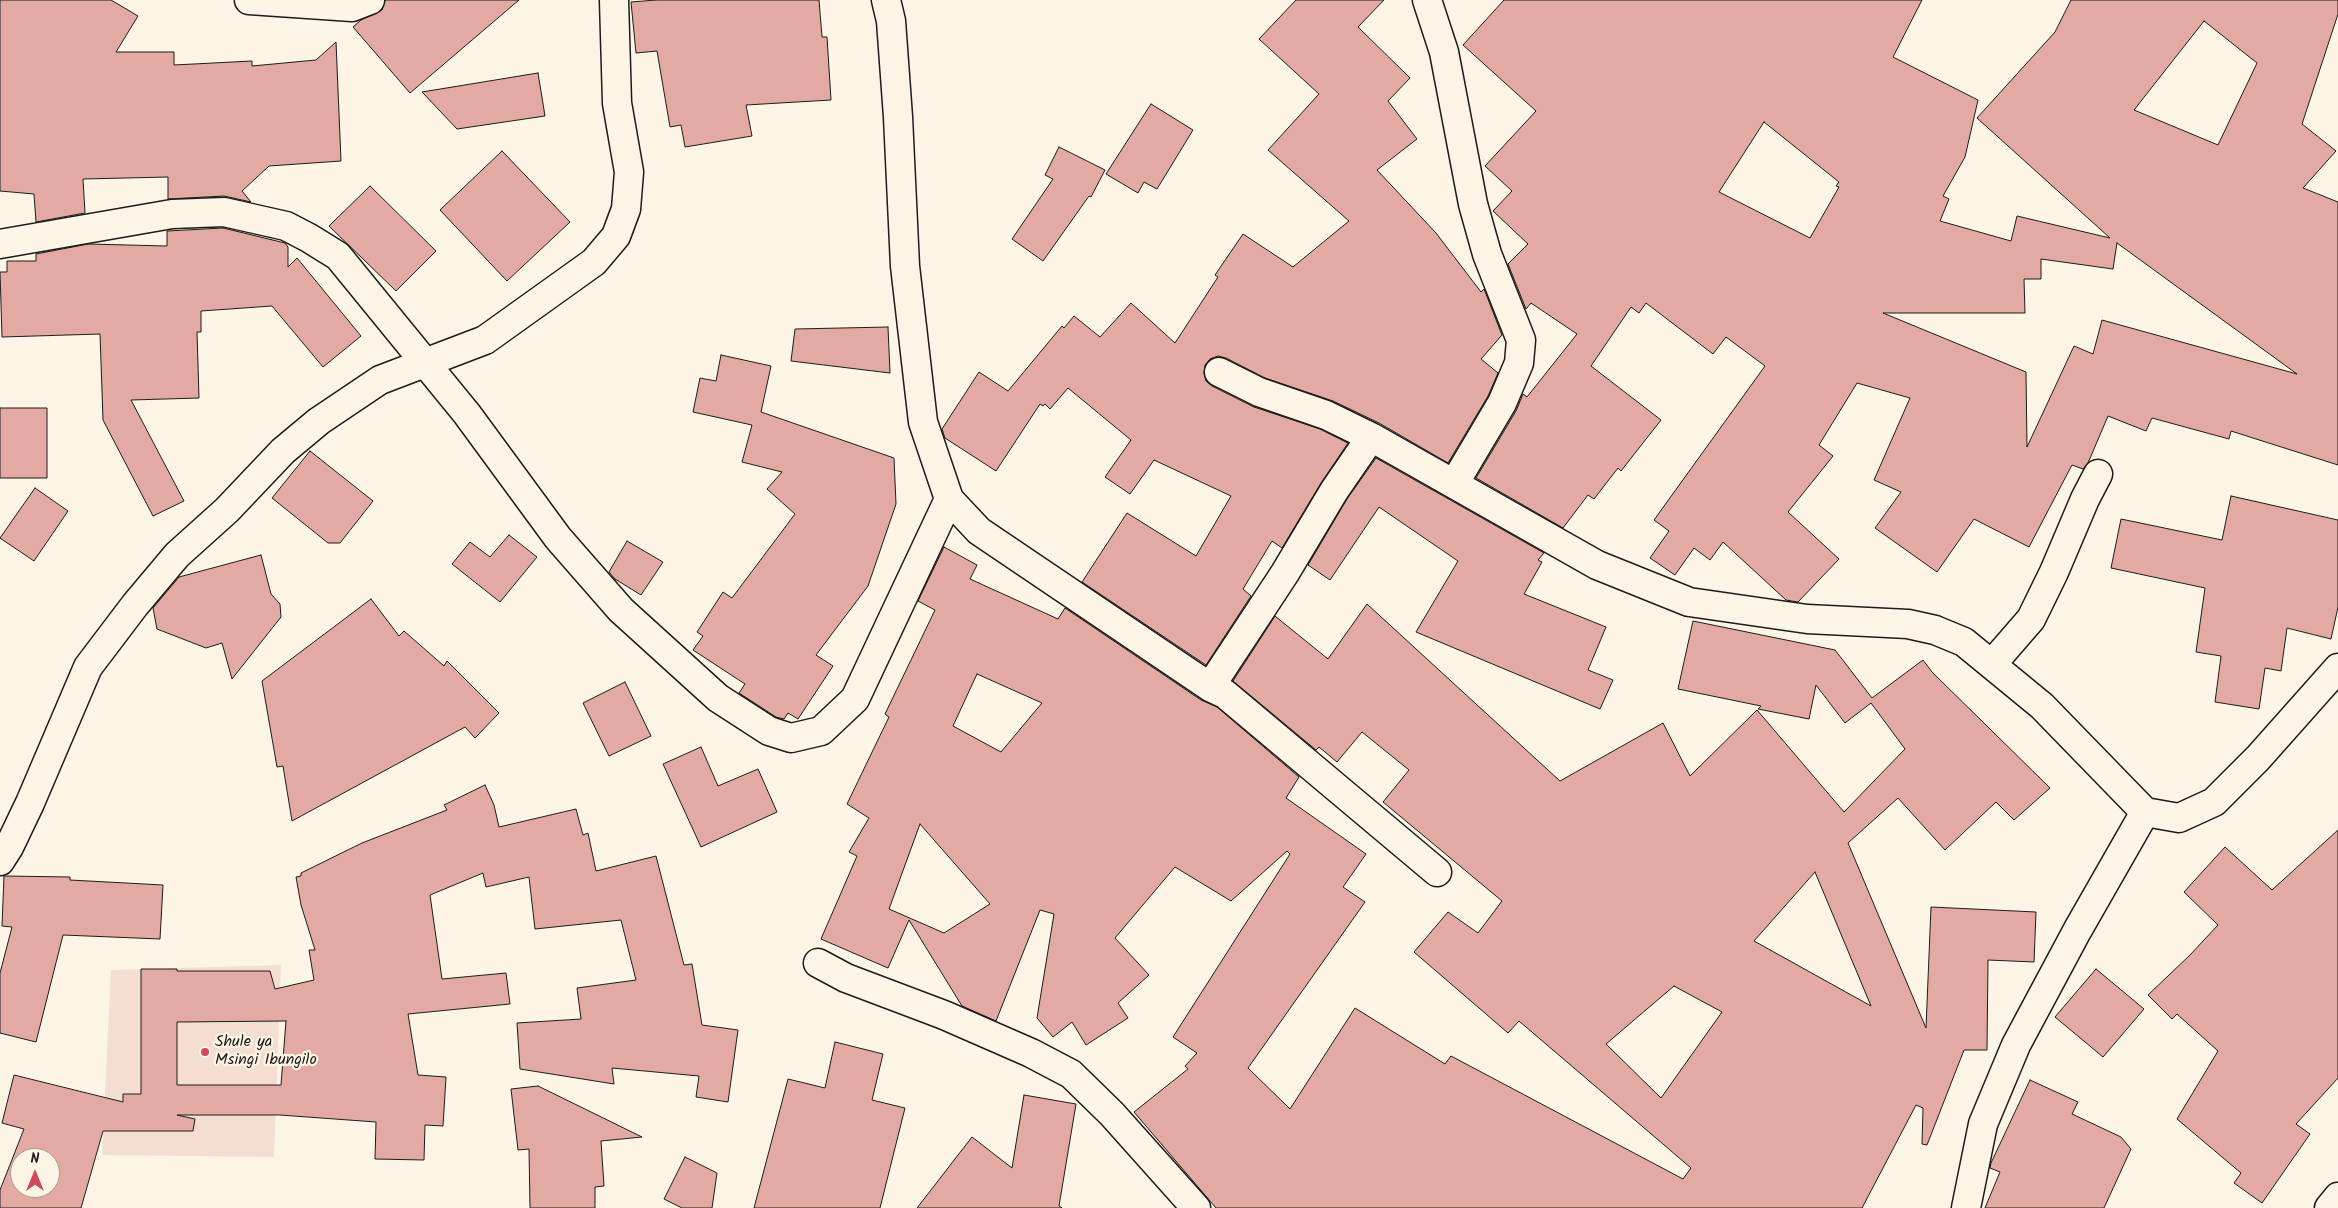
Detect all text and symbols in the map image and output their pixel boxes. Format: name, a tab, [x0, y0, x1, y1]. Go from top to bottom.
place label: Shule ya Msingi Ibungilo	[215, 1033, 317, 1071]
marker: Shule ya Msingi Ibungilo	[199, 1046, 211, 1058]
north arrow	[10, 1148, 60, 1198]
text: N	[31, 1148, 39, 1170]

